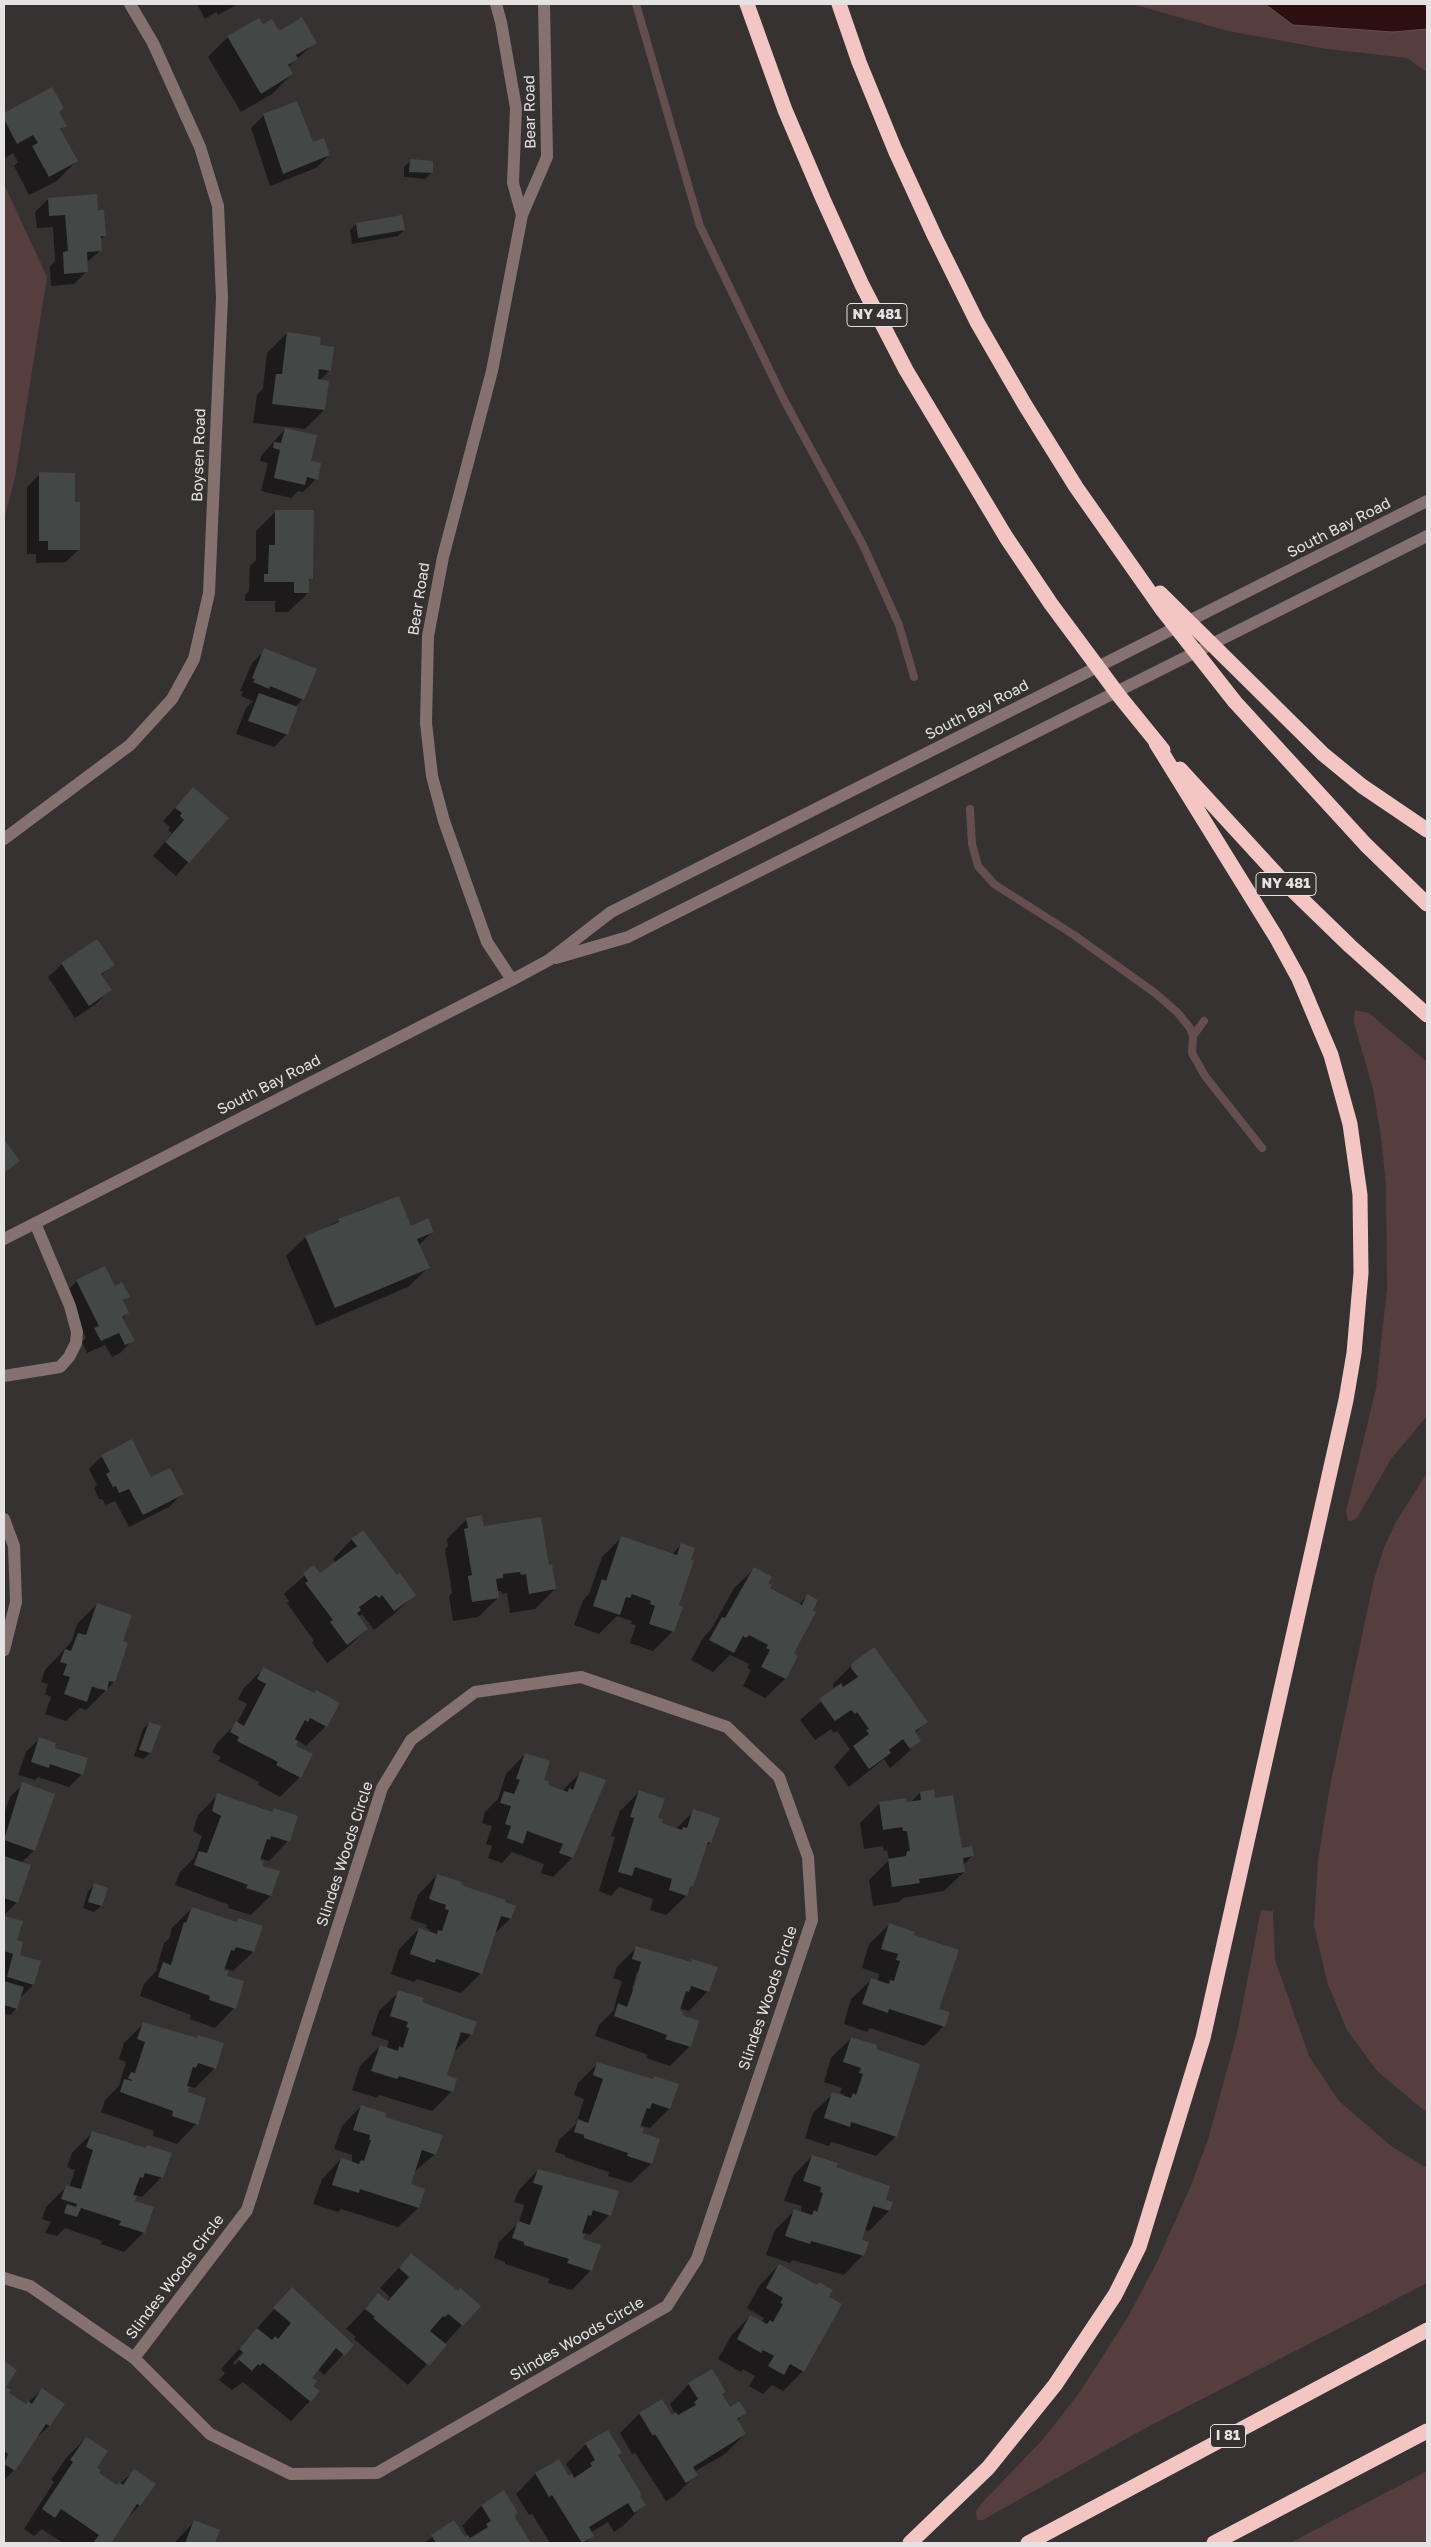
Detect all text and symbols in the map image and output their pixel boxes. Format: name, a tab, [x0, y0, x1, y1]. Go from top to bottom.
street label: Bear Road	[520, 75, 540, 149]
road number: NY 481	[847, 304, 907, 326]
street label: Boysen Road	[188, 408, 210, 502]
street label: South Bay Road	[1284, 494, 1394, 562]
street label: Bear Road	[404, 561, 434, 637]
street label: South Bay Road	[922, 676, 1032, 744]
road number: NY 481	[1256, 872, 1316, 896]
street label: South Bay Road	[214, 1051, 324, 1119]
street label: Slindes Woods Circle	[313, 1779, 377, 1929]
street label: Slindes Woods Circle	[735, 1923, 801, 2073]
street label: Slindes Woods Circle	[122, 2211, 228, 2343]
street label: Slindes Woods Circle	[507, 2293, 647, 2385]
road number: I 81	[1210, 2424, 1246, 2448]

